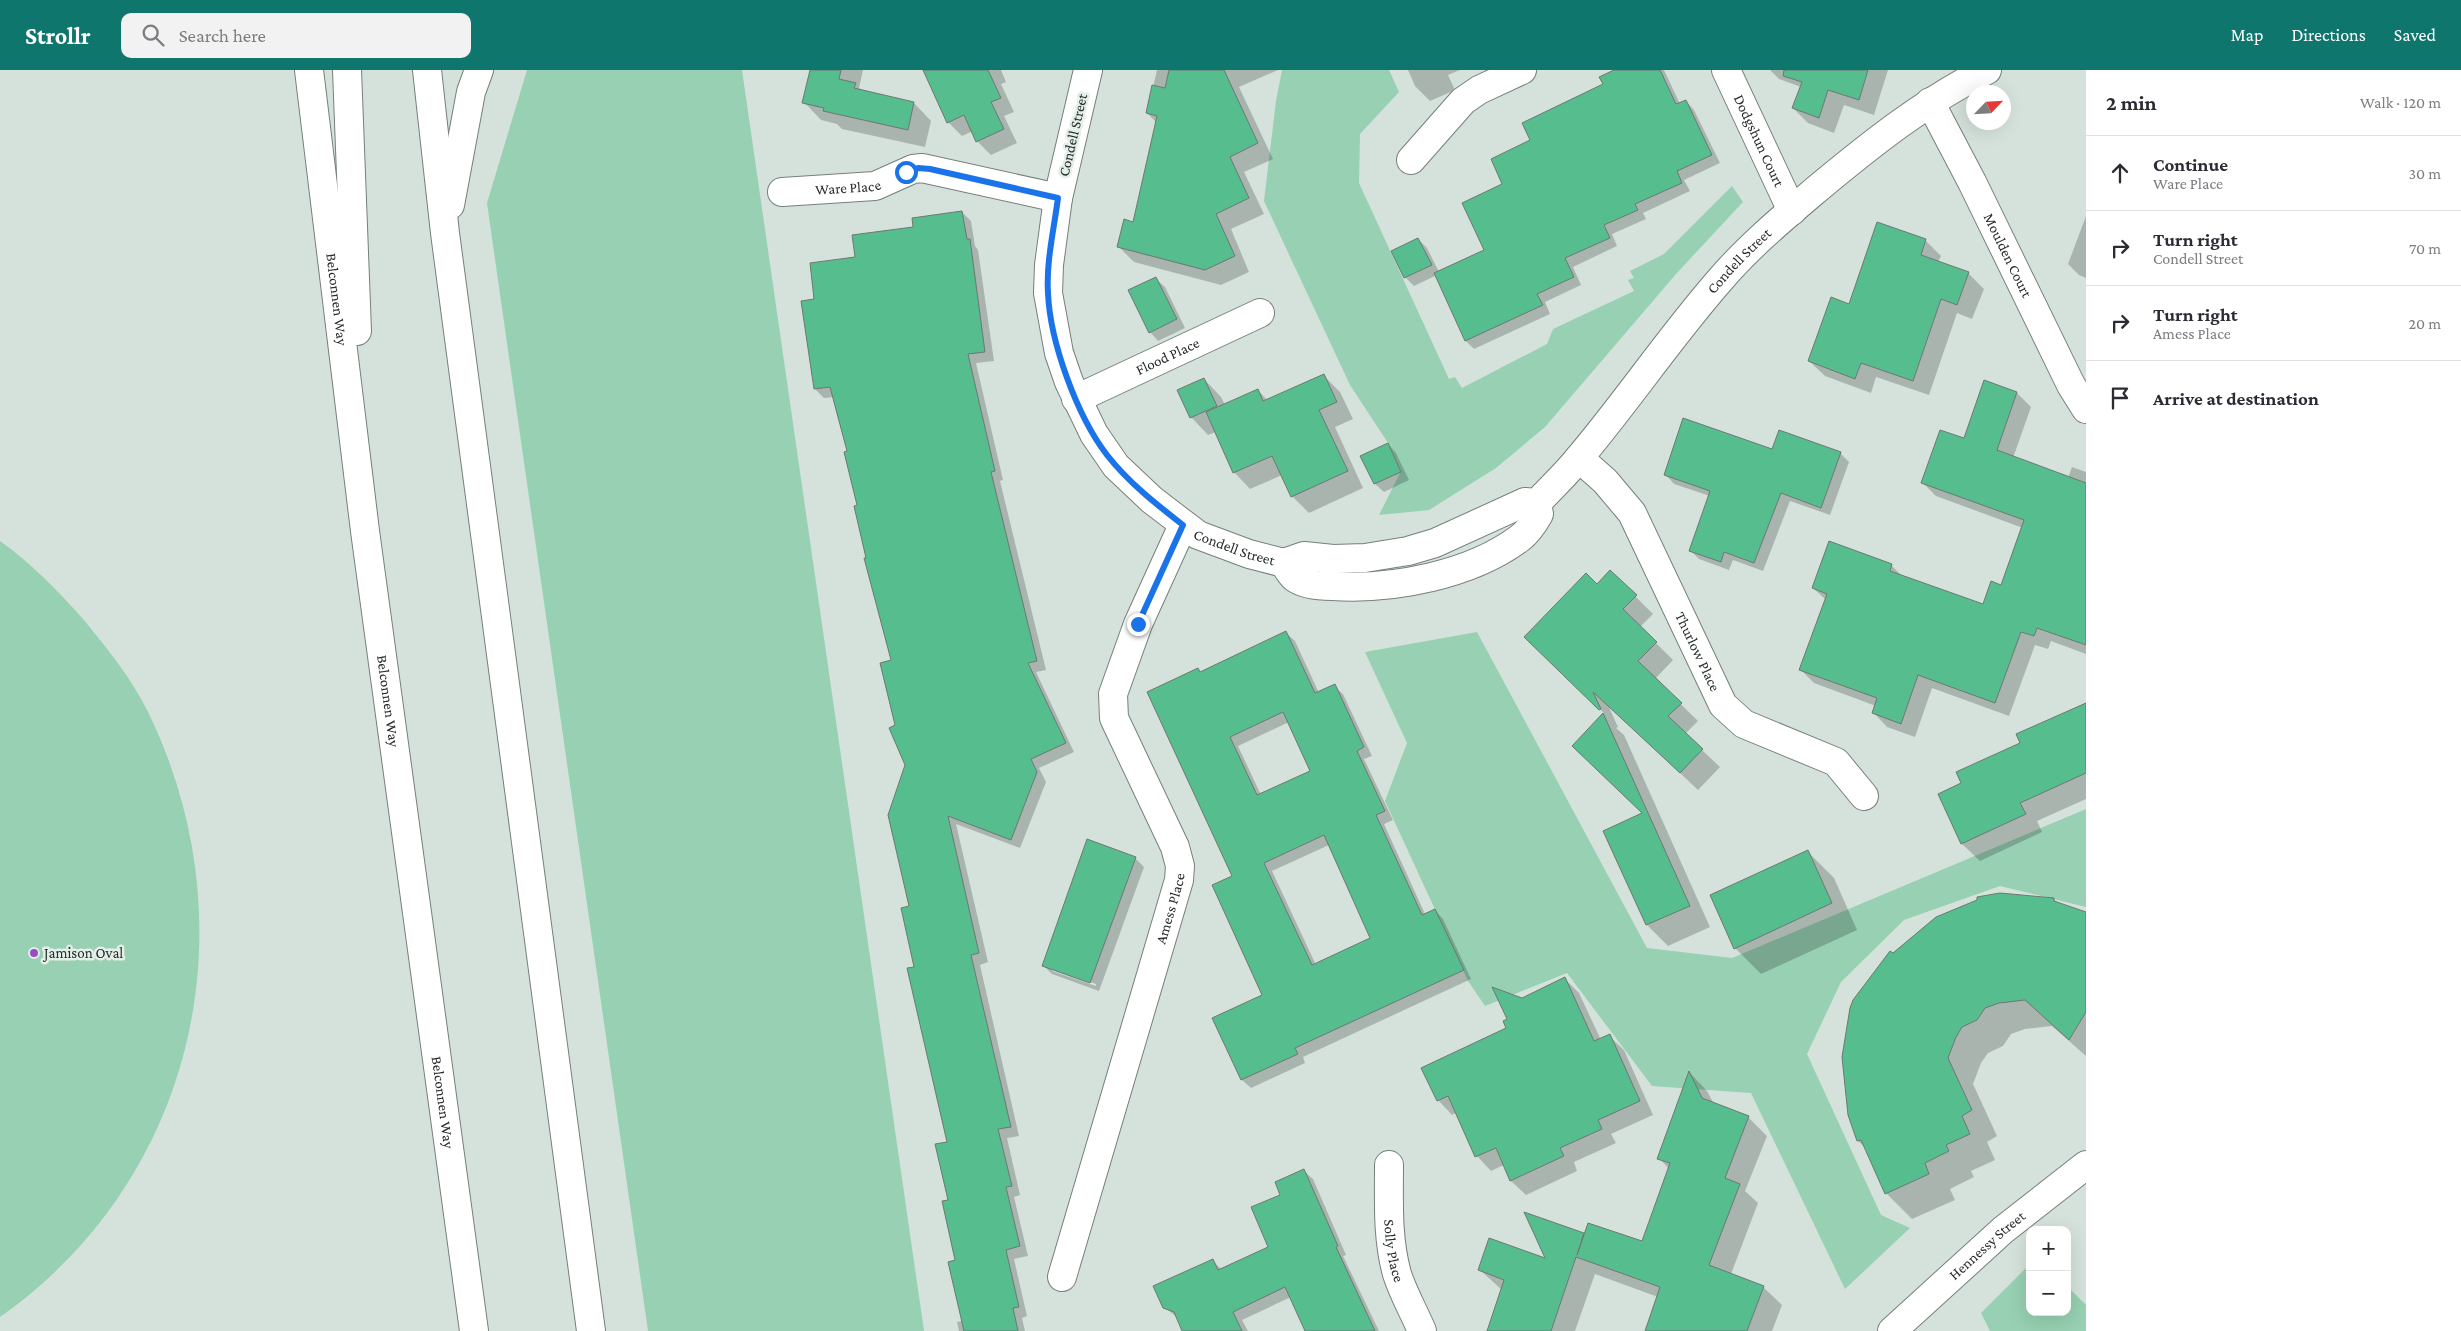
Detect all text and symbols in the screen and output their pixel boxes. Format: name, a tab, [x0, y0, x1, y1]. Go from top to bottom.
search box	[121, 13, 471, 58]
icon: search	[139, 21, 167, 49]
text: Strollr	[25, 22, 91, 49]
text: Search here	[179, 25, 266, 46]
text: Map	[2231, 25, 2263, 45]
text: Directions	[2291, 25, 2366, 45]
text: Saved	[2394, 25, 2436, 45]
north arrow	[1966, 85, 2011, 130]
street label: Condell Street	[1056, 91, 1091, 178]
text: 2 min	[2106, 91, 2157, 115]
street label: Dodgshun Court	[1731, 92, 1788, 190]
text: Walk · 120 m	[2360, 94, 2441, 111]
text: Continue	[2153, 154, 2228, 175]
icon: ahead	[2106, 159, 2134, 187]
route start	[895, 161, 918, 184]
text: 30 m	[2409, 165, 2441, 182]
text: Ware Place	[2153, 175, 2223, 192]
street label: Ware Place	[815, 176, 884, 198]
street label: Moulden Court	[1980, 211, 2036, 301]
street label: Condell Street	[1704, 224, 1775, 297]
text: Turn right	[2153, 229, 2238, 250]
icon: right	[2106, 234, 2134, 262]
text: 70 m	[2409, 240, 2441, 257]
text: Condell Street	[2153, 250, 2243, 267]
street label: Belconnen Way	[323, 252, 350, 347]
text: Turn right	[2153, 304, 2238, 325]
icon: right	[2106, 309, 2134, 337]
text: 20 m	[2408, 315, 2441, 332]
text: Amess Place	[2153, 325, 2231, 342]
street label: Flood Place	[1133, 334, 1202, 378]
icon: arrive	[2106, 384, 2134, 412]
text: Arrive at destination	[2153, 388, 2319, 409]
street label: Condell Street	[1191, 526, 1277, 569]
street label: Thurlow Place	[1672, 609, 1723, 694]
route end	[1127, 613, 1150, 636]
street label: Belconnen Way	[374, 654, 402, 748]
street label: Amess Place	[1153, 872, 1187, 946]
place label: Jamison Oval	[42, 945, 123, 962]
marker: Jamison Oval	[28, 947, 40, 959]
street label: Belconnen Way	[429, 1055, 457, 1150]
street label: Hennessy Street	[1946, 1207, 2029, 1283]
street label: Solly Place	[1381, 1219, 1407, 1285]
map controls	[2026, 1226, 2071, 1316]
button: +	[2026, 1226, 2071, 1271]
button: −	[2026, 1271, 2071, 1316]

